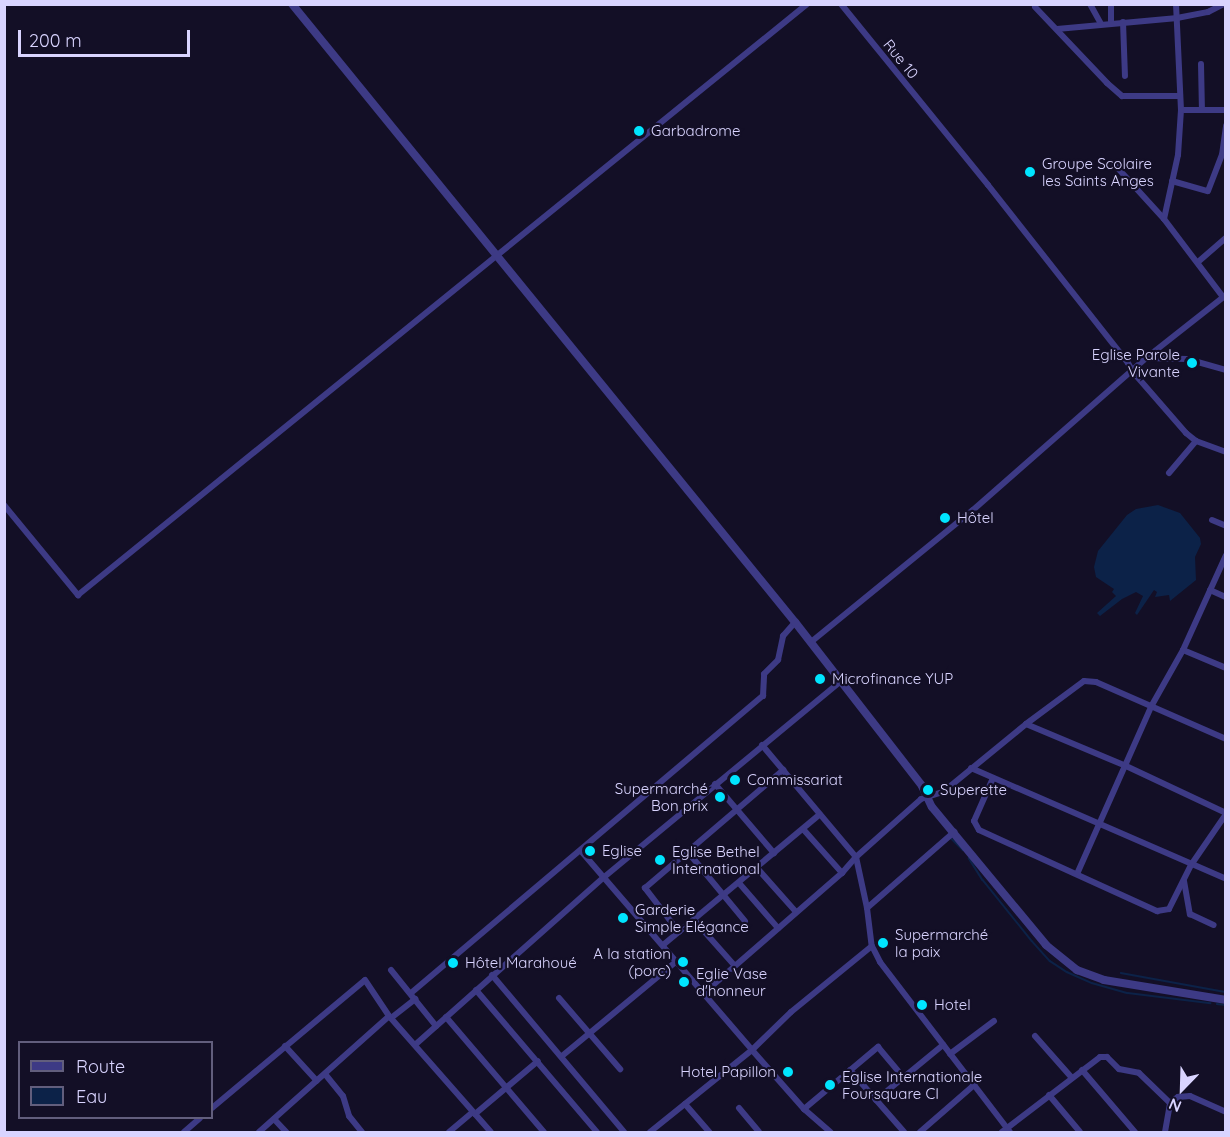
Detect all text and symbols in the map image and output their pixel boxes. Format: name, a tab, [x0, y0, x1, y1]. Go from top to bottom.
scale bar	[21, 18, 194, 56]
text: 200 m	[29, 29, 82, 52]
street label: Rue 10	[880, 36, 922, 82]
place label: Garbadrome	[651, 122, 740, 140]
marker: Garbadrome	[632, 124, 646, 138]
place label: Groupe Scolaire les Saints Anges	[1042, 154, 1154, 189]
marker: Groupe Scolaire les Saints Anges	[1023, 165, 1037, 179]
place label: Eglise Parole Vivante	[1092, 345, 1180, 380]
marker: Eglise Parole Vivante	[1185, 356, 1199, 370]
place label: Hôtel	[957, 509, 994, 527]
marker: Hôtel	[938, 511, 952, 525]
place label: Microfinance YUP	[832, 670, 953, 688]
marker: Microfinance YUP	[813, 672, 827, 686]
place label: Commissariat	[747, 771, 843, 789]
marker: Commissariat	[728, 773, 742, 787]
place label: Supermarché Bon prix	[615, 779, 708, 814]
place label: Superette	[940, 781, 1007, 799]
marker: Superette	[921, 783, 935, 797]
marker: Supermarché Bon prix	[713, 790, 727, 804]
place label: Eglise	[602, 842, 642, 860]
place label: Eglise Bethel International	[672, 842, 760, 877]
marker: Eglise	[583, 844, 597, 858]
marker: Eglise Bethel International	[653, 853, 667, 867]
place label: Garderie Simple Elégance	[635, 900, 749, 935]
marker: Garderie Simple Elégance	[616, 911, 630, 925]
place label: Supermarché la paix	[895, 925, 988, 960]
marker: Supermarché la paix	[876, 936, 890, 950]
place label: A la station (porc)	[593, 944, 671, 979]
place label: Hôtel Marahoué	[465, 954, 577, 972]
marker: A la station (porc)	[676, 955, 690, 969]
marker: Hôtel Marahoué	[446, 956, 460, 970]
place label: Eglie Vase d'honneur	[696, 964, 767, 999]
marker: Eglie Vase d'honneur	[677, 975, 691, 989]
place label: Hotel	[934, 996, 971, 1014]
marker: Hotel	[915, 998, 929, 1012]
legend	[18, 1041, 213, 1119]
text: Route	[76, 1055, 125, 1078]
north arrow	[1152, 1059, 1212, 1119]
place label: Hotel Papillon	[680, 1063, 776, 1081]
marker: Hotel Papillon	[781, 1065, 795, 1079]
place label: Eglise Internationale Foursquare CI	[842, 1067, 982, 1102]
marker: Eglise Internationale Foursquare CI	[823, 1078, 837, 1092]
text: Eau	[76, 1085, 107, 1108]
text: N	[1166, 1094, 1184, 1117]

